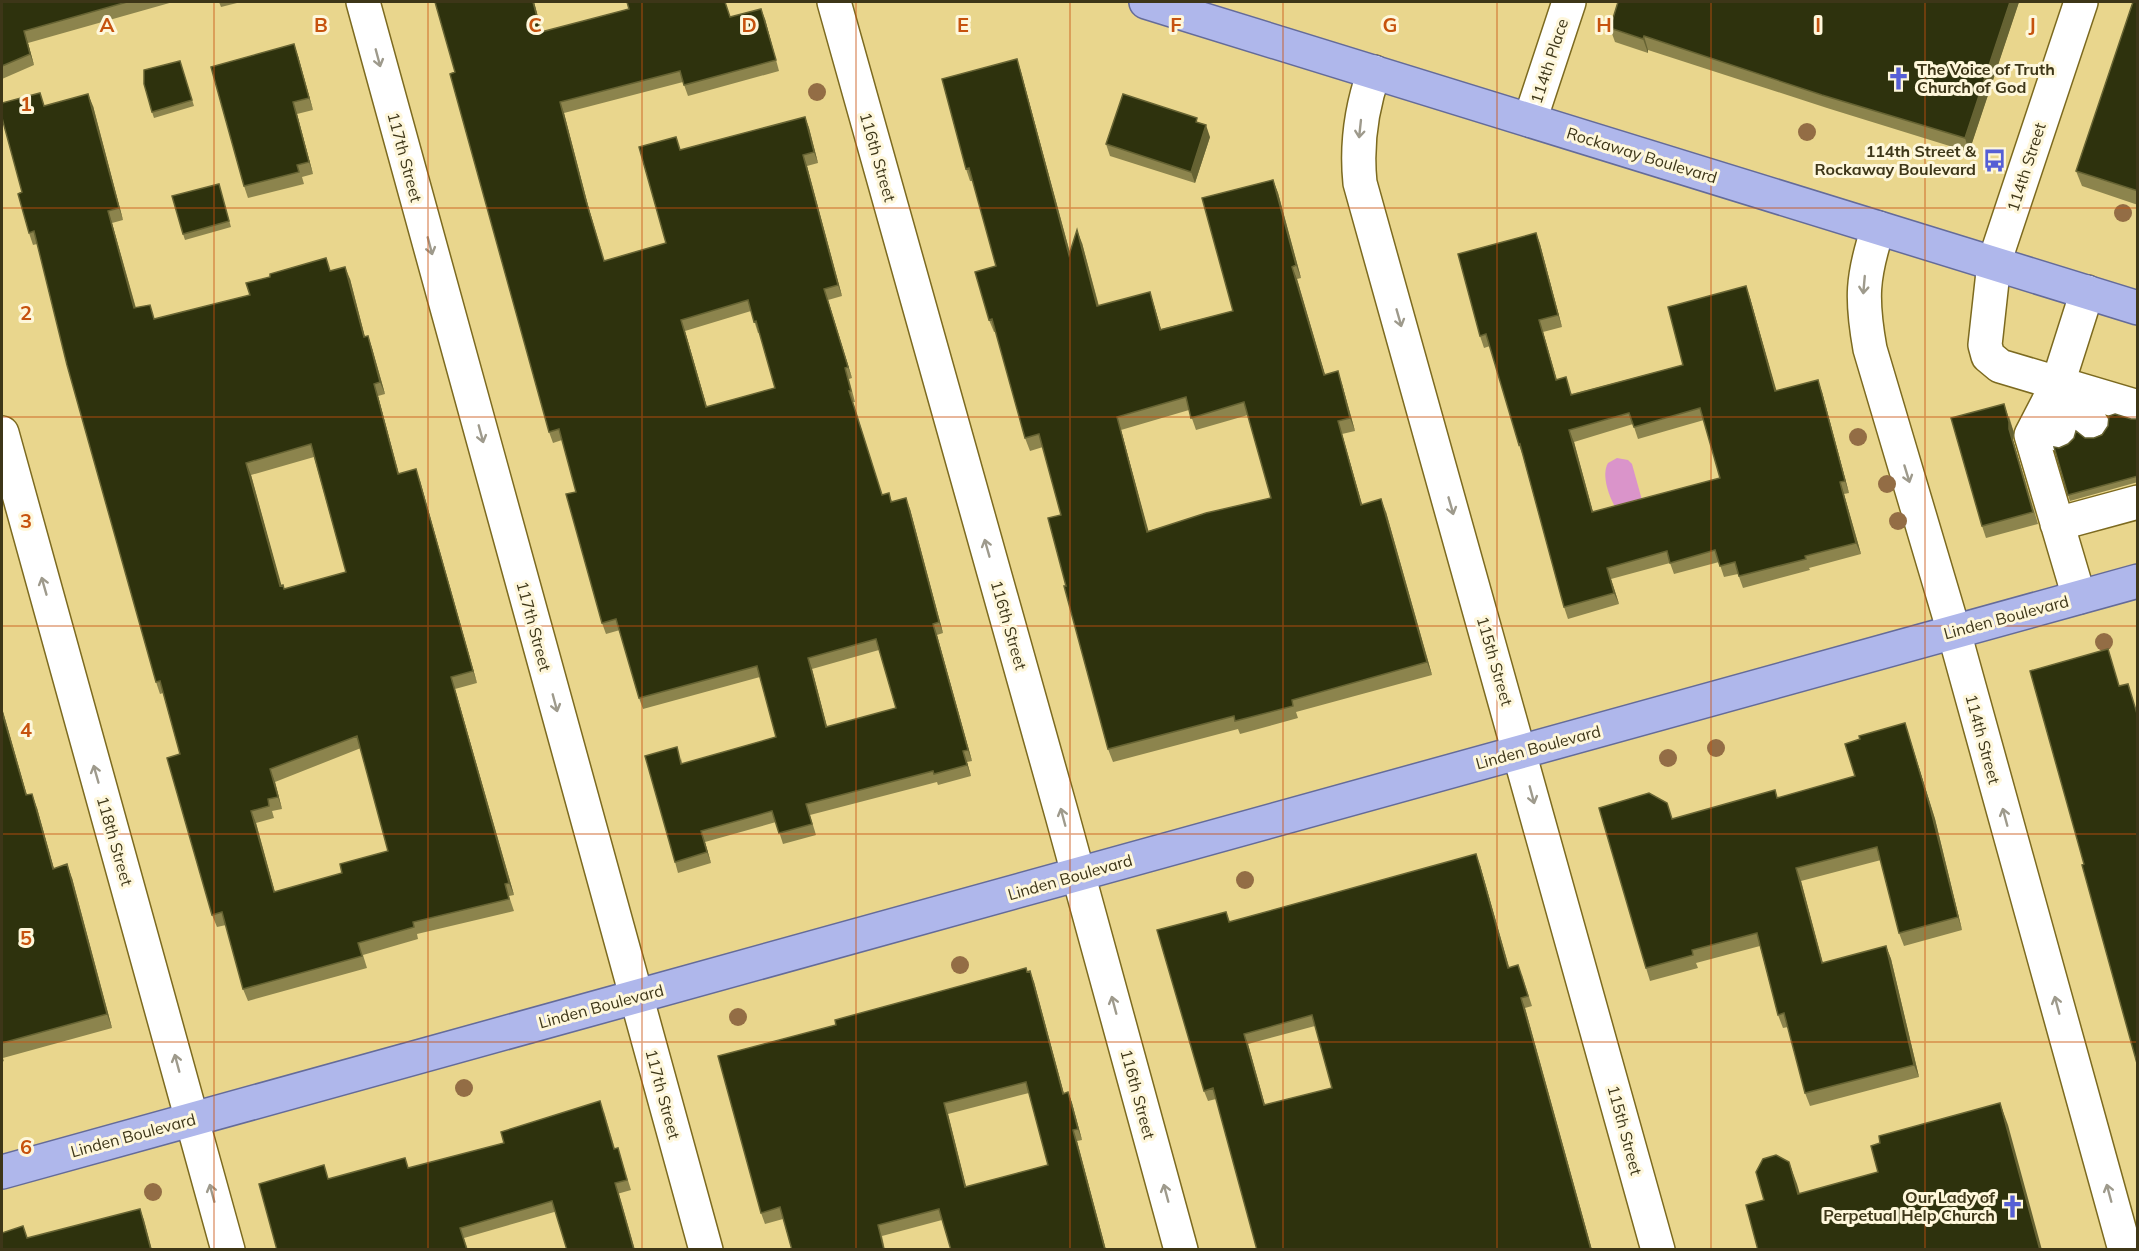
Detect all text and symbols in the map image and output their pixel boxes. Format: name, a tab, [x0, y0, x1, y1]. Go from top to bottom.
text: A	[100, 12, 115, 37]
text: B	[314, 12, 328, 37]
text: C	[528, 12, 542, 37]
text: D	[741, 12, 757, 37]
text: E	[957, 12, 969, 37]
text: F	[1170, 12, 1182, 37]
text: G	[1383, 12, 1397, 37]
text: H	[1596, 12, 1612, 37]
text: I	[1815, 12, 1821, 37]
text: J	[2028, 12, 2036, 37]
street label: 114th Place	[1526, 16, 1572, 106]
one-way arrow	[373, 48, 384, 67]
place label: The Voice of Truth Church of God	[1917, 59, 2055, 97]
church icon: The Voice of Truth Church of God	[1886, 65, 1912, 91]
text: 1	[20, 91, 32, 116]
street label: 117th Street	[383, 110, 427, 205]
street label: 116th Street	[856, 110, 900, 204]
one-way arrow	[1354, 118, 1365, 138]
street label: 114th Street	[2002, 120, 2050, 214]
street label: Rockaway Boulevard	[1564, 123, 1720, 187]
place label: 114th Street & Rockaway Boulevard	[1815, 141, 1977, 179]
bus stop icon: 114th Street & Rockaway Boulevard	[1981, 147, 2007, 173]
one-way arrow	[424, 236, 436, 255]
one-way arrow	[1858, 274, 1869, 294]
text: 2	[20, 300, 32, 325]
one-way arrow	[1393, 308, 1405, 327]
one-way arrow	[476, 424, 487, 443]
one-way arrow	[1902, 464, 1913, 483]
one-way arrow	[1446, 496, 1458, 515]
text: 3	[20, 508, 32, 533]
one-way arrow	[981, 539, 993, 558]
one-way arrow	[38, 577, 49, 596]
street label: 116th Street	[987, 578, 1031, 672]
street label: 117th Street	[512, 579, 556, 674]
street label: Linden Boulevard	[1941, 591, 2071, 643]
street label: 115th Street	[1473, 614, 1517, 708]
street label: 114th Street	[1961, 692, 2005, 787]
one-way arrow	[550, 693, 561, 712]
text: 4	[20, 717, 32, 742]
street label: Linden Boulevard	[1473, 721, 1603, 773]
one-way arrow	[90, 765, 101, 784]
one-way arrow	[1527, 785, 1538, 804]
street label: 118th Street	[93, 794, 137, 888]
one-way arrow	[1056, 808, 1068, 827]
one-way arrow	[1999, 808, 2010, 827]
street label: Linden Boulevard	[1005, 850, 1135, 904]
text: 5	[20, 925, 32, 950]
street label: Linden Boulevard	[536, 980, 666, 1032]
one-way arrow	[1108, 996, 1119, 1015]
one-way arrow	[2051, 996, 2062, 1015]
street label: 117th Street	[641, 1047, 685, 1142]
street label: 116th Street	[1116, 1047, 1160, 1142]
one-way arrow	[170, 1054, 182, 1073]
street label: 115th Street	[1603, 1083, 1647, 1178]
street label: Linden Boulevard	[68, 1109, 198, 1161]
text: 6	[20, 1134, 32, 1159]
one-way arrow	[206, 1184, 218, 1203]
one-way arrow	[1160, 1184, 1171, 1203]
one-way arrow	[2103, 1184, 2114, 1203]
place label: Our Lady of Perpetual Help Church	[1823, 1187, 1996, 1225]
church icon: Our Lady of Perpetual Help Church	[2000, 1193, 2026, 1219]

